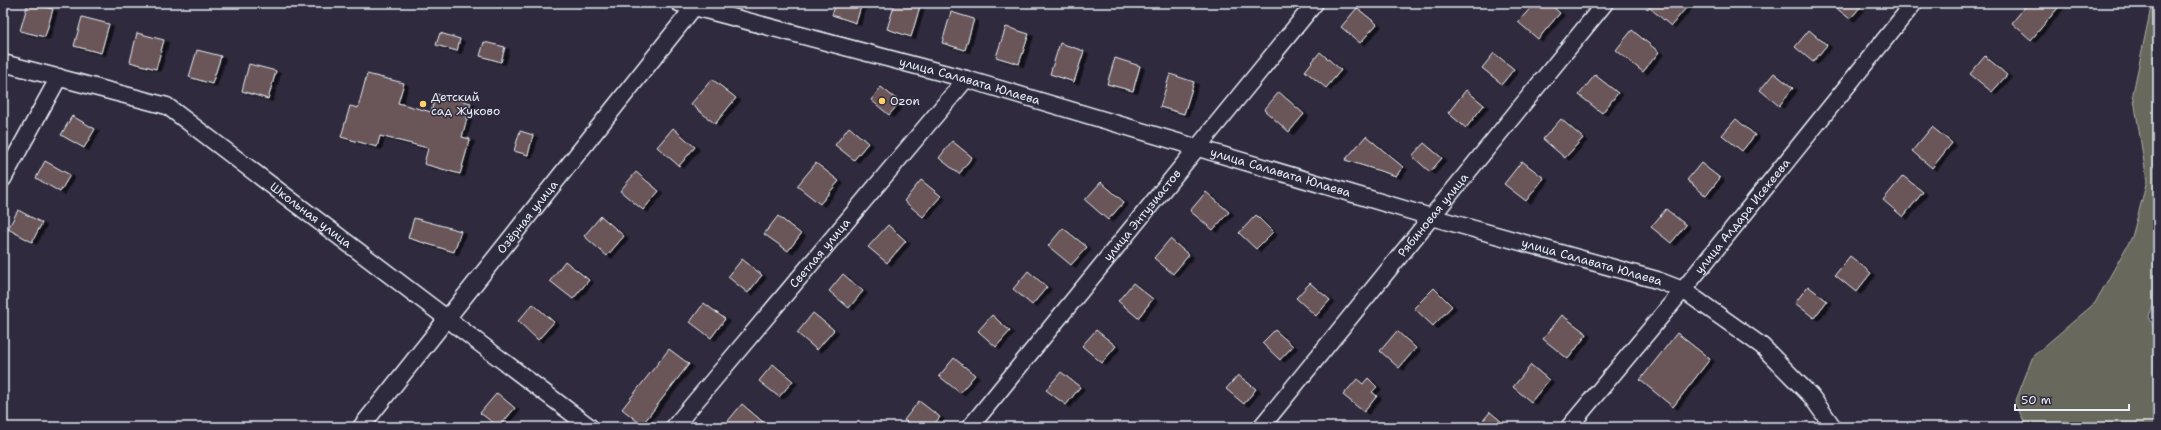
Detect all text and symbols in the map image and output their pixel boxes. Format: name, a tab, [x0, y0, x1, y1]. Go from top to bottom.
street label: улица Салавата Юлаева	[897, 54, 1043, 109]
place label: Детский сад Жуково	[431, 89, 500, 119]
place label: Ozon	[890, 93, 920, 109]
marker: Ozon	[877, 96, 887, 106]
marker: Детский сад Жуково	[418, 99, 428, 109]
street label: улица Салавата Юлаева	[1208, 144, 1353, 201]
street label: улица Алдара Исекеева	[1691, 155, 1794, 277]
street label: улица Энтузиастов	[1100, 166, 1185, 265]
street label: Рябиновая улица	[1394, 169, 1472, 260]
street label: Озёрная улица	[493, 177, 562, 257]
street label: Школьная улица	[267, 179, 355, 252]
street label: Светлая улица	[786, 214, 854, 291]
street label: улица Салавата Юлаева	[1520, 235, 1665, 290]
scale bar	[2015, 386, 2129, 412]
text: 50 m	[2021, 392, 2051, 408]

